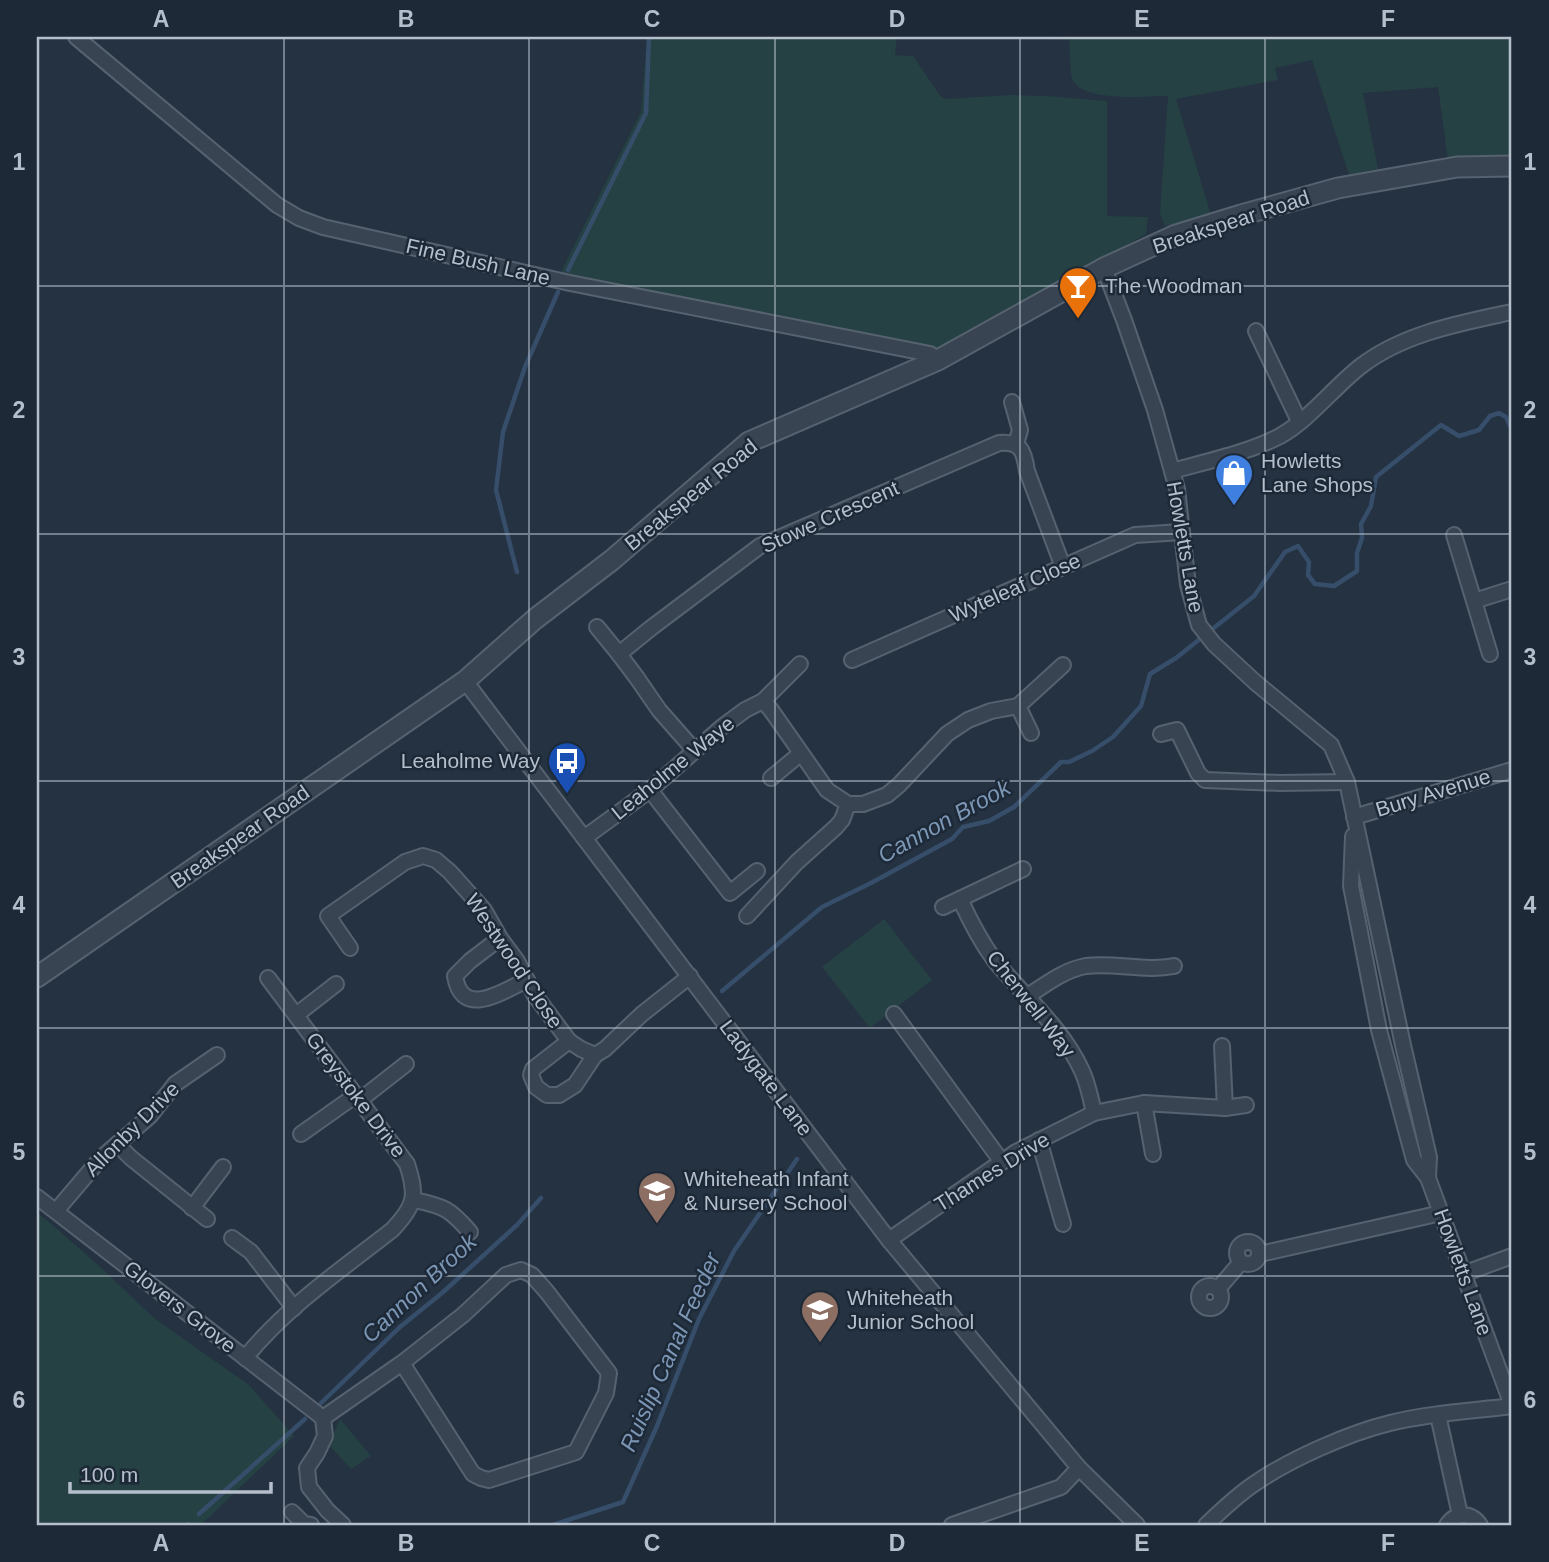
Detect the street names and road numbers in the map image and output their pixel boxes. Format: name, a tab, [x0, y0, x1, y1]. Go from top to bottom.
street label: Breakspear Road	[1150, 185, 1312, 258]
street label: Fine Bush Lane	[404, 234, 552, 289]
street label: Breakspear Road	[620, 434, 761, 555]
street label: Stowe Crescent	[757, 476, 902, 557]
street label: Howletts Lane	[1163, 479, 1208, 614]
street label: Wyteleaf Close	[946, 548, 1084, 627]
street label: Leaholme Waye	[607, 711, 739, 824]
street label: Bury Avenue	[1373, 764, 1493, 821]
street label: Breakspear Road	[166, 780, 313, 893]
street label: Westwood Close	[461, 889, 568, 1032]
street label: Cherwell Way	[983, 946, 1080, 1062]
street label: Ladygate Lane	[715, 1015, 817, 1140]
street label: Greystoke Drive	[302, 1028, 411, 1162]
street label: Allonby Drive	[80, 1077, 184, 1181]
street label: Thames Drive	[930, 1127, 1053, 1216]
street label: Howletts Lane	[1430, 1205, 1497, 1338]
street label: Glovers Grove	[120, 1256, 241, 1357]

